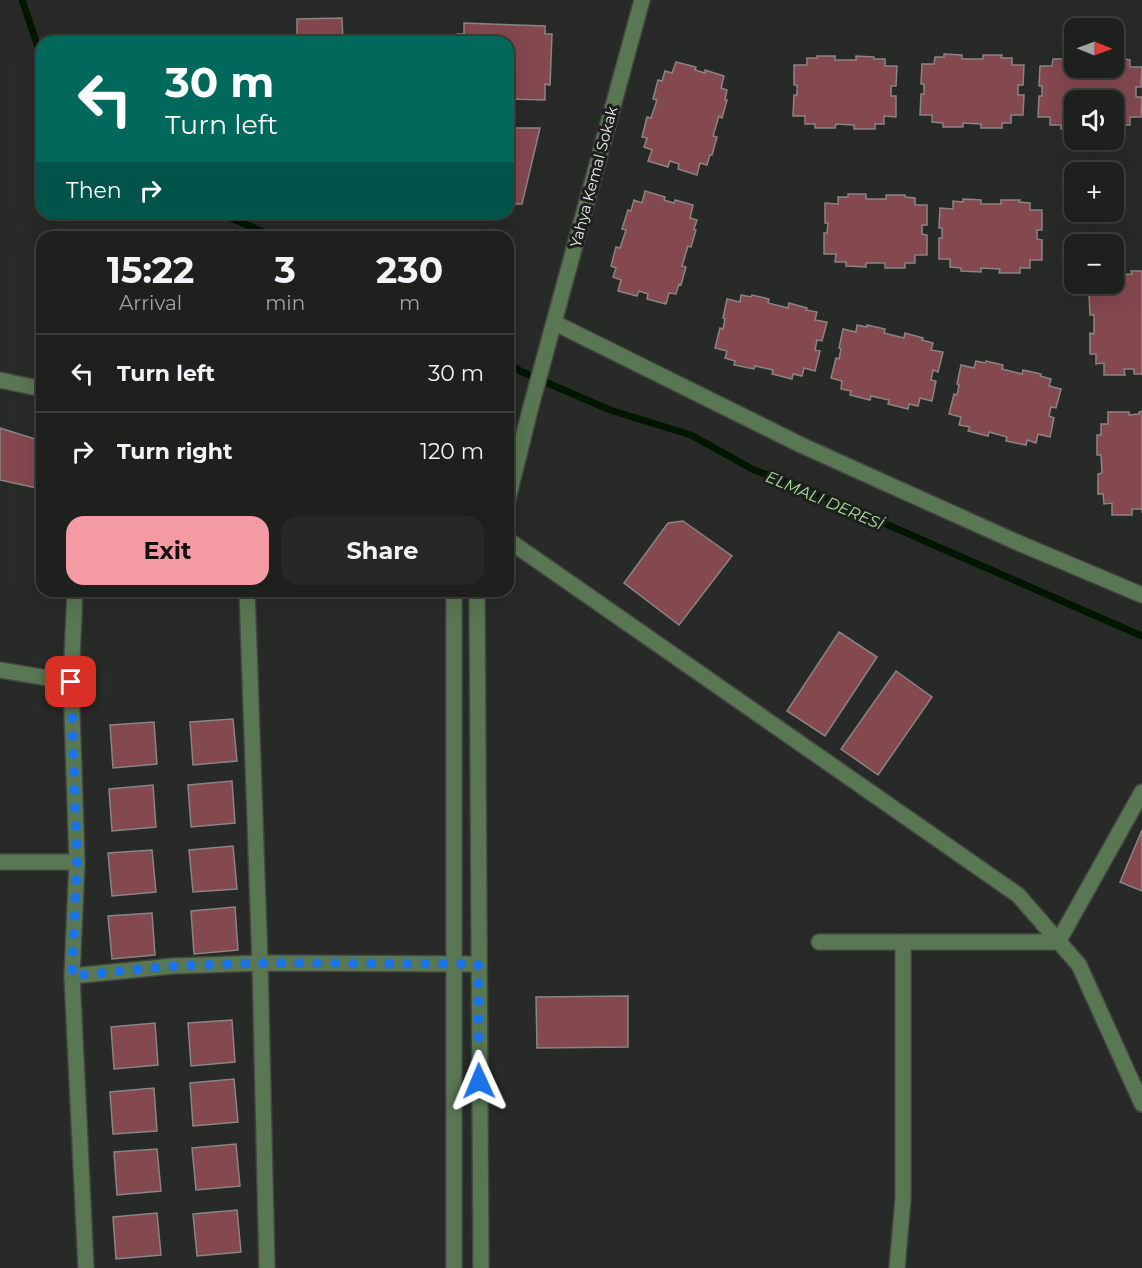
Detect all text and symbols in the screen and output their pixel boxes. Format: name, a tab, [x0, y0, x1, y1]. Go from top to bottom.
north arrow	[1064, 18, 1124, 78]
map controls	[1064, 18, 1124, 294]
text: 30 m	[165, 56, 274, 108]
icon: left	[66, 60, 144, 138]
button: sound	[1064, 90, 1124, 150]
street label: Yahya Kemal Sokak	[566, 104, 621, 249]
text: Turn left	[165, 108, 278, 141]
button: +	[1064, 162, 1124, 222]
icon: right	[134, 174, 167, 207]
text: Then	[66, 177, 122, 204]
button: −	[1064, 234, 1124, 294]
text: 15:22	[107, 248, 194, 292]
text: 3	[275, 248, 296, 292]
text: 230	[376, 248, 443, 292]
text: Arrival	[119, 291, 182, 315]
text: min	[265, 291, 305, 315]
text: m	[399, 291, 420, 315]
icon: left	[66, 357, 99, 390]
text: Turn left	[117, 360, 215, 387]
text: 30 m	[428, 360, 484, 387]
icon: right	[66, 435, 99, 468]
text: Turn right	[117, 438, 232, 465]
text: 120 m	[420, 438, 484, 465]
water label: ELMALI DERESİ	[763, 467, 887, 534]
button: Exit	[66, 516, 269, 585]
button: Share	[281, 516, 484, 585]
pin	[45, 656, 96, 707]
icon: arrive	[54, 665, 87, 698]
position arrow	[447, 1049, 511, 1113]

